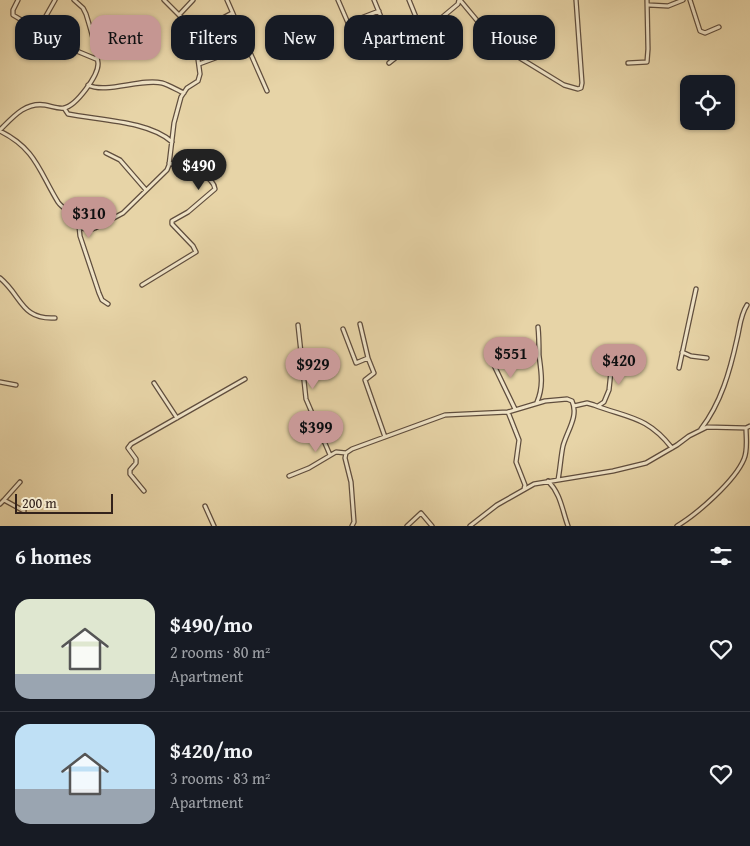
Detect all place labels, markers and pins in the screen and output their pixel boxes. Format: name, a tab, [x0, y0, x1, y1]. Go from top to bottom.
pin: $490	[169, 148, 229, 191]
pin: $310	[59, 196, 119, 239]
pin: $551	[481, 336, 541, 379]
pin: $420	[589, 344, 649, 386]
pin: $929	[283, 348, 343, 390]
pin: $399	[286, 410, 346, 453]

